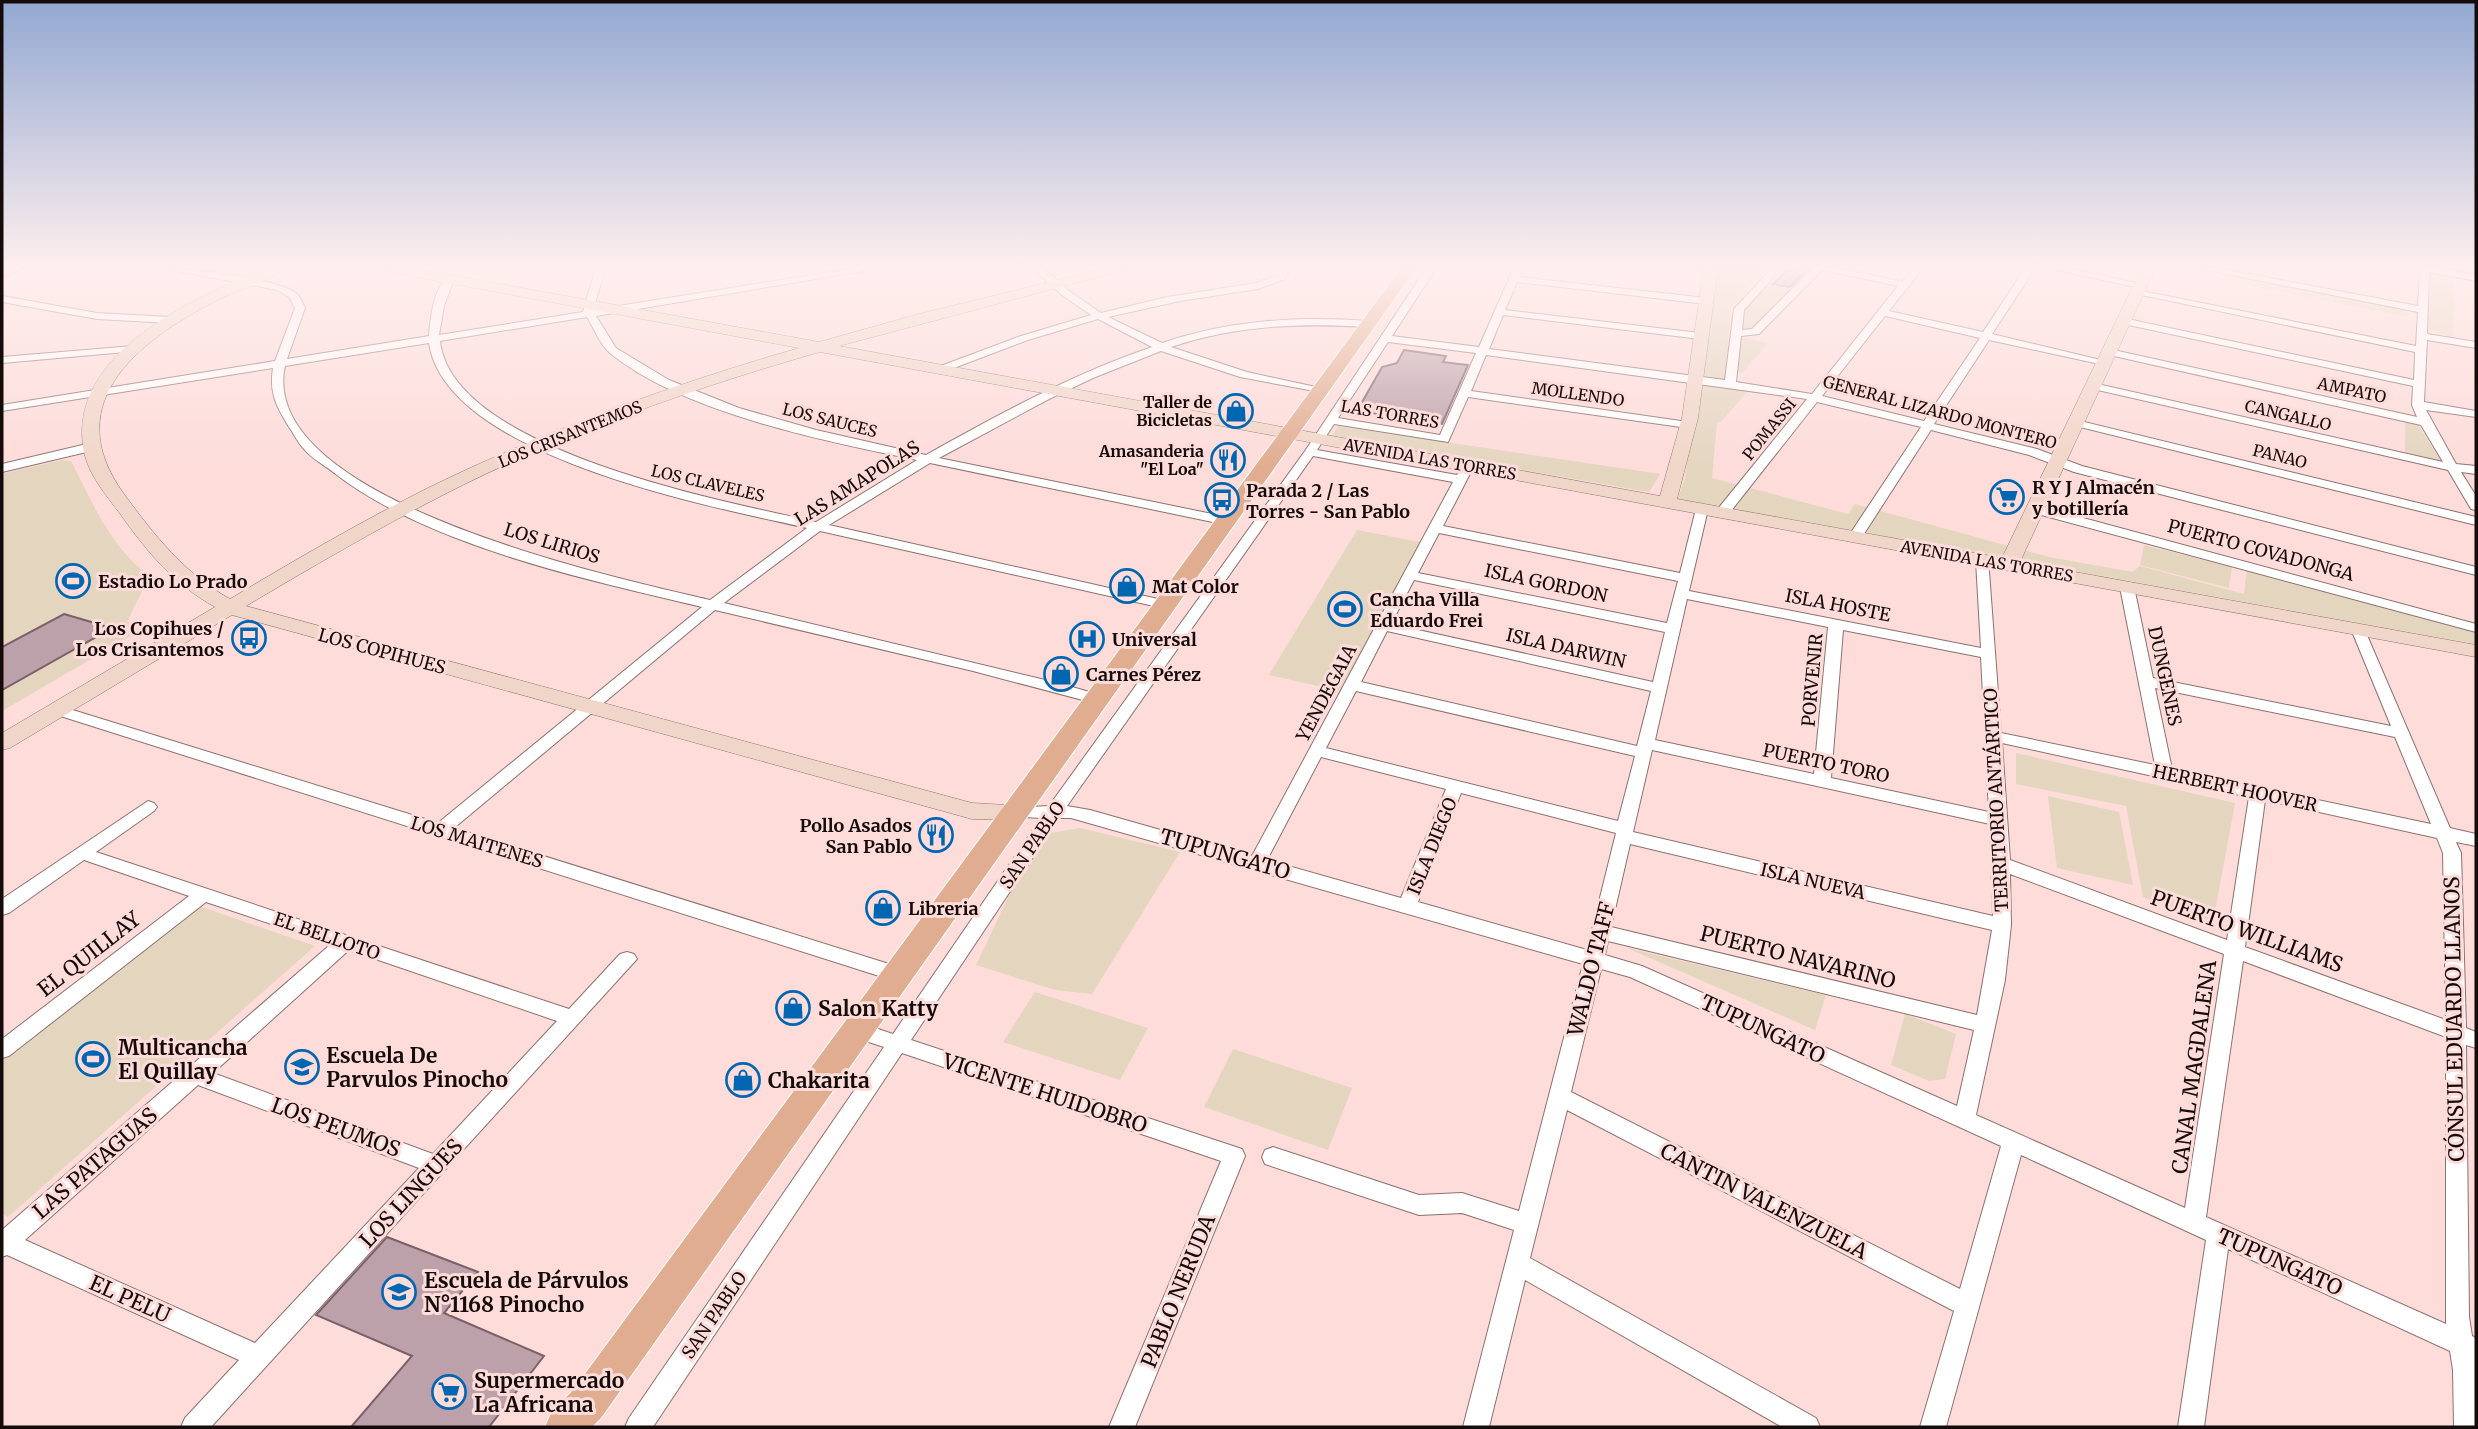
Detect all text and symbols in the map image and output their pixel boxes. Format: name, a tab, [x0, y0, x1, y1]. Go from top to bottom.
street label: GENERAL LIZARDO MONTERO	[1821, 371, 2059, 453]
street label: AMPATO	[2315, 373, 2389, 407]
street label: MOLLENDO	[1530, 378, 1626, 410]
place label: Taller de Bicicletas	[1136, 392, 1212, 430]
shop icon: Taller de Bicicletas	[1217, 392, 1255, 430]
street label: POMASSI	[1738, 394, 1800, 464]
street label: CANGALLO	[2243, 395, 2334, 435]
street label: LOS CRISANTEMOS	[495, 396, 645, 472]
street label: LAS TORRES	[1339, 396, 1441, 432]
street label: LOS SAUCES	[781, 399, 879, 441]
street label: AVENIDA LAS TORRES	[1341, 434, 1518, 484]
street label: LAS AMAPOLAS	[790, 435, 924, 531]
street label: PANAO	[2251, 440, 2310, 472]
place label: Amasanderia "El Loa"	[1098, 441, 1204, 479]
restaurant icon: Amasanderia "El Loa"	[1209, 441, 1247, 479]
street label: LOS CLAVELES	[649, 460, 767, 506]
place label: R Y J Almacén y botillería	[2032, 476, 2155, 520]
supermarket icon: R Y J Almacén y botillería	[1988, 478, 2026, 516]
place label: Parada 2 / Las Torres - San Pablo	[1246, 479, 1410, 523]
bus stop icon: Parada 2 / Las Torres - San Pablo	[1203, 481, 1241, 519]
street label: PUERTO COVADONGA	[2165, 514, 2357, 586]
street label: LOS LIRIOS	[501, 518, 603, 569]
street label: AVENIDA LAS TORRES	[1898, 536, 2075, 586]
street label: ISLA GORDON	[1482, 559, 1610, 607]
sports icon: Estadio Lo Prado	[54, 562, 92, 600]
shop icon: Mat Color	[1108, 567, 1146, 605]
place label: Estadio Lo Prado	[98, 570, 248, 593]
place label: Mat Color	[1152, 575, 1239, 598]
street label: ISLA HOSTE	[1783, 584, 1893, 627]
place label: Cancha Villa Eduardo Frei	[1370, 588, 1483, 632]
sports icon: Cancha Villa Eduardo Frei	[1326, 590, 1364, 628]
place label: Los Copihues / Los Crisantemos	[76, 617, 224, 661]
bus stop icon: Los Copihues / Los Crisantemos	[230, 619, 268, 657]
hospital icon: Universal	[1068, 620, 1106, 658]
street label: LOS COPIHUES	[316, 623, 449, 679]
street label: ISLA DARWIN	[1504, 623, 1628, 673]
street label: DUNGENES	[2143, 624, 2187, 728]
place label: Universal	[1112, 628, 1197, 651]
street label: PORVENIR	[1796, 632, 1828, 728]
street label: YENDEGAIA	[1290, 640, 1361, 746]
shop icon: Carnes Pérez	[1042, 655, 1080, 693]
place label: Carnes Pérez	[1086, 663, 1201, 686]
street label: TERRITORIO ANTÁRTICO	[1979, 688, 2013, 912]
street label: PUERTO TORO	[1761, 738, 1891, 788]
street label: HERBERT HOOVER	[2151, 759, 2320, 817]
street label: ISLA DIEGO	[1402, 794, 1462, 898]
street label: SAN PABLO	[994, 797, 1070, 893]
street label: LOS MAITENES	[408, 811, 546, 873]
place label: Pollo Asados San Pablo	[800, 814, 912, 858]
restaurant icon: Pollo Asados San Pablo	[917, 816, 955, 854]
street label: TUPUNGATO	[1157, 823, 1293, 885]
street label: ISLA NUEVA	[1758, 858, 1868, 904]
street label: CÓNSUL EDUARDO LLANOS	[2438, 876, 2470, 1162]
street label: PUERTO WILLIAMS	[2147, 884, 2347, 978]
shop icon: Libreria	[864, 889, 902, 927]
place label: Libreria	[908, 897, 979, 920]
street label: WALDO TAFF	[1561, 899, 1621, 1040]
street label: EL QUILLAY	[32, 905, 146, 1003]
street label: EL BELLOTO	[271, 907, 383, 965]
street label: PUERTO NAVARINO	[1697, 920, 1899, 994]
street label: CANAL MAGDALENA	[2166, 958, 2222, 1176]
street label: TUPUNGATO	[1696, 988, 1830, 1070]
shop icon: Salon Katty	[774, 989, 812, 1027]
place label: Salon Katty	[818, 995, 939, 1022]
place label: Multicancha El Quillay	[118, 1034, 248, 1085]
sports icon: Multicancha El Quillay	[74, 1040, 112, 1078]
place label: Escuela De Parvulos Pinocho	[326, 1042, 508, 1093]
street label: VICENTE HUIDOBRO	[938, 1047, 1151, 1139]
school or university icon: Escuela De Parvulos Pinocho	[283, 1048, 321, 1086]
shop icon: Chakarita	[724, 1061, 762, 1099]
place label: Chakarita	[768, 1067, 870, 1094]
street label: LOS PEUMOS	[268, 1091, 404, 1163]
street label: LAS PATAGUAS	[27, 1102, 163, 1224]
street label: LOS LINGUES	[354, 1133, 468, 1253]
street label: CANTIN VALENZUELA	[1656, 1137, 1872, 1265]
street label: PABLO NERUDA	[1135, 1210, 1221, 1372]
street label: TUPUNGATO	[2213, 1222, 2347, 1302]
place label: Escuela de Párvulos N°1168 Pinocho	[424, 1267, 629, 1318]
street label: SAN PABLO	[676, 1267, 752, 1363]
street label: EL PELU	[85, 1269, 175, 1329]
school or university icon: Escuela de Párvulos N°1168 Pinocho	[380, 1273, 418, 1311]
place label: Supermercado La Africana	[474, 1367, 624, 1418]
supermarket icon: Supermercado La Africana	[430, 1373, 468, 1411]

